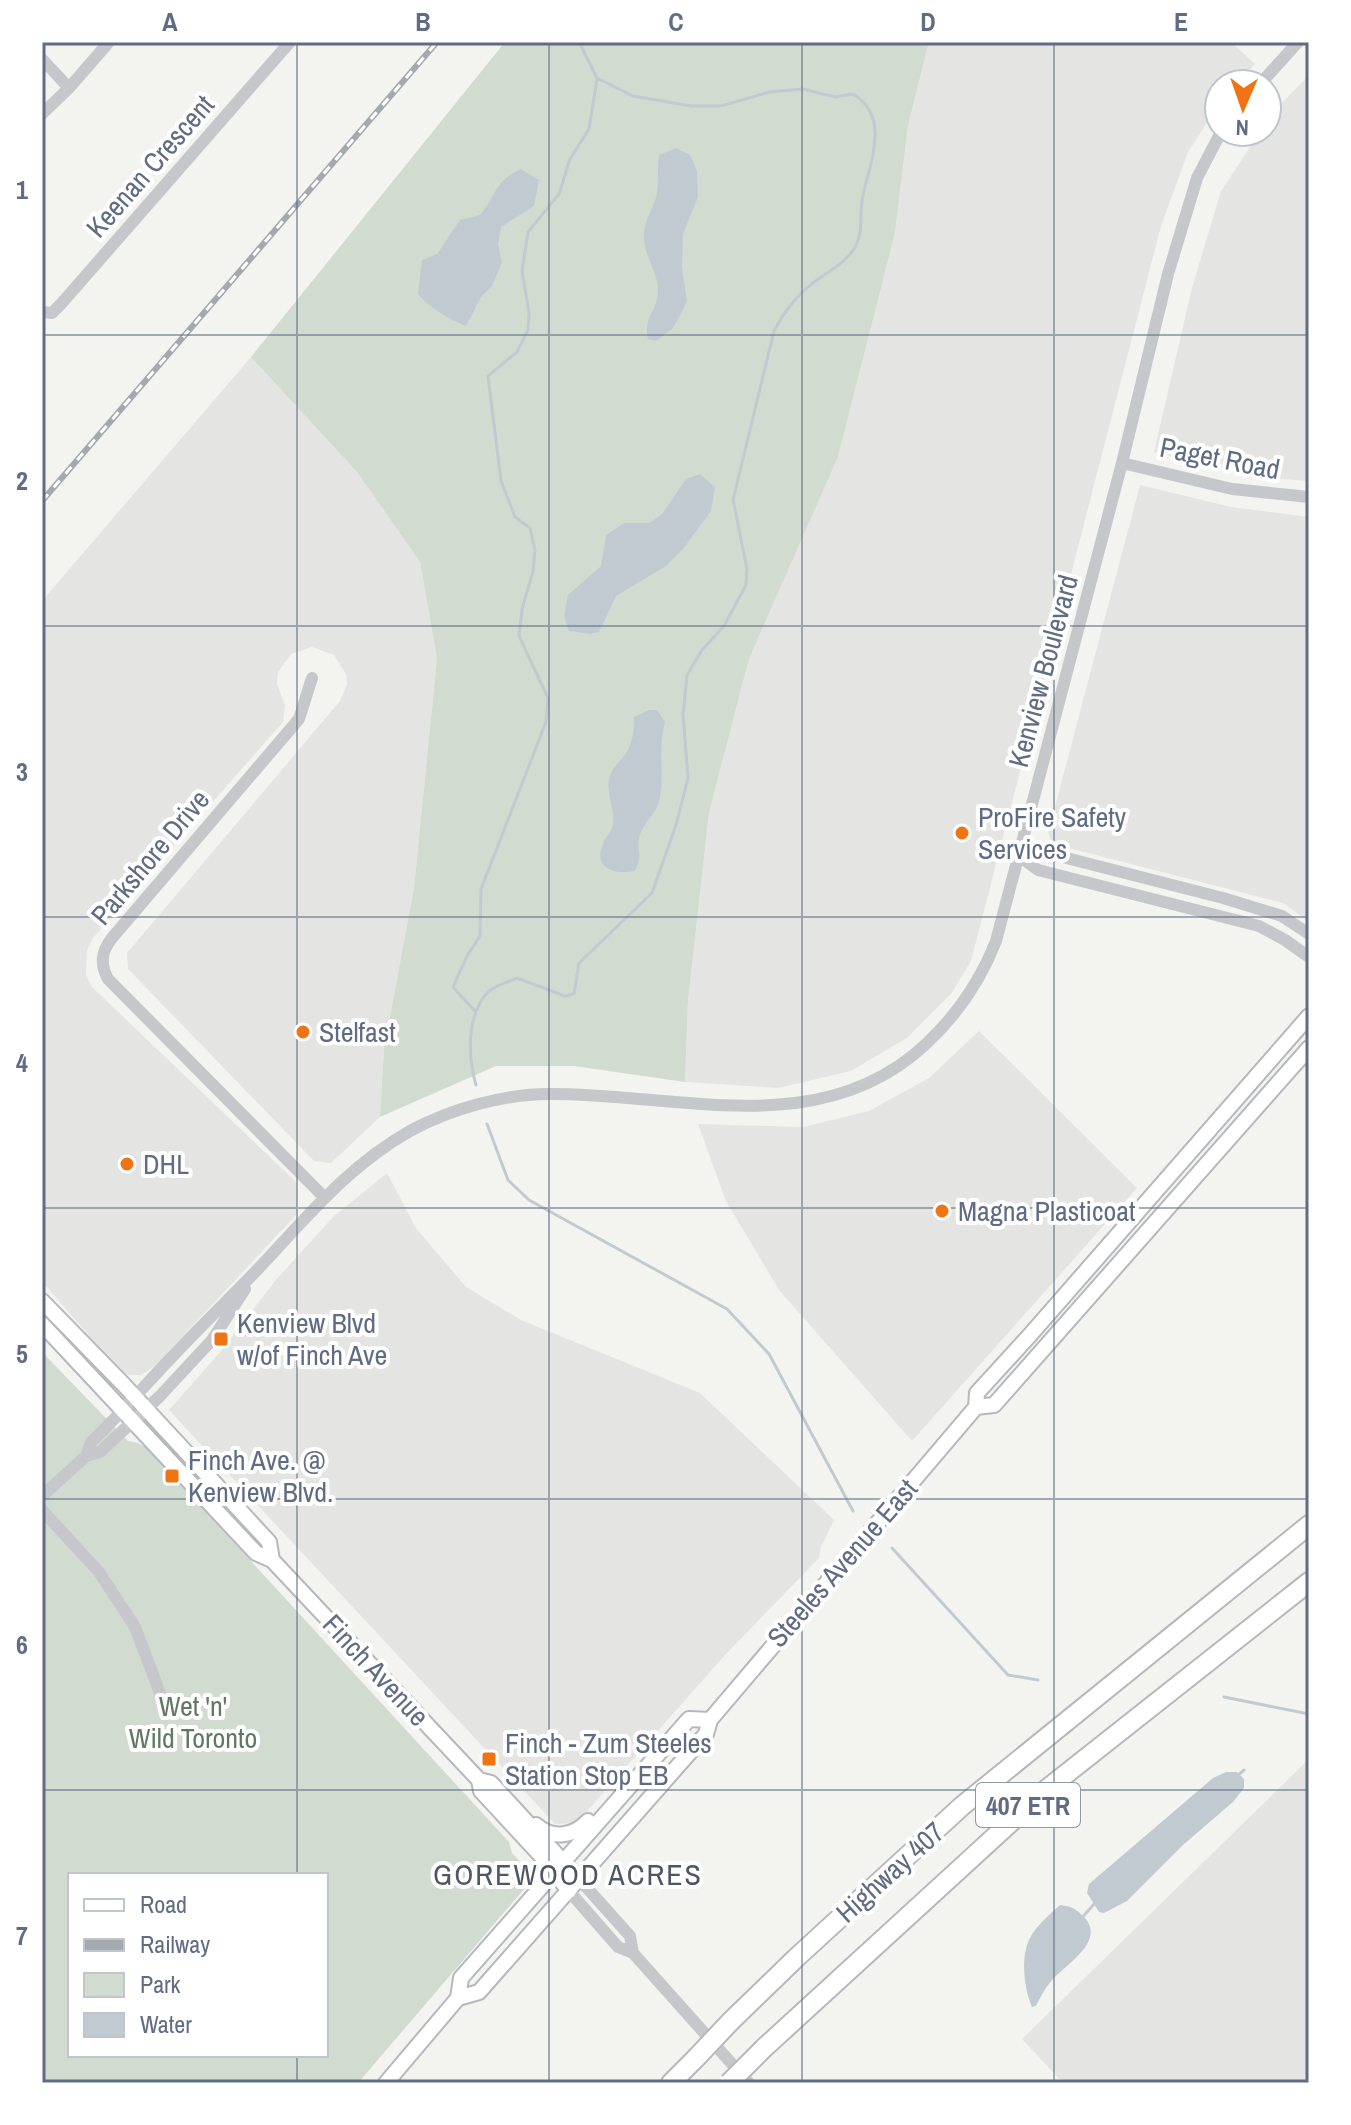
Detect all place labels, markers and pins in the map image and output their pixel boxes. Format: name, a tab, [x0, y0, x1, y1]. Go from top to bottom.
place label: ProFire Safety Services	[978, 798, 1127, 868]
marker: ProFire Safety Services	[953, 824, 971, 842]
place label: Stelfast	[319, 1013, 396, 1051]
marker: Stelfast	[294, 1023, 312, 1041]
place label: DHL	[143, 1145, 189, 1183]
marker: DHL	[118, 1155, 136, 1173]
place label: Magna Plasticoat	[958, 1192, 1135, 1230]
marker: Magna Plasticoat	[933, 1202, 951, 1220]
place label: Kenview Blvd w/of Finch Ave	[237, 1304, 387, 1374]
marker: Kenview Blvd w/of Finch Ave	[212, 1330, 230, 1348]
place label: Finch Ave. @ Kenview Blvd.	[188, 1441, 334, 1511]
marker: Finch Ave. @ Kenview Blvd.	[163, 1467, 181, 1485]
place label: Finch - Zum Steeles Station Stop EB	[505, 1724, 712, 1794]
marker: Finch - Zum Steeles Station Stop EB	[480, 1750, 498, 1768]

